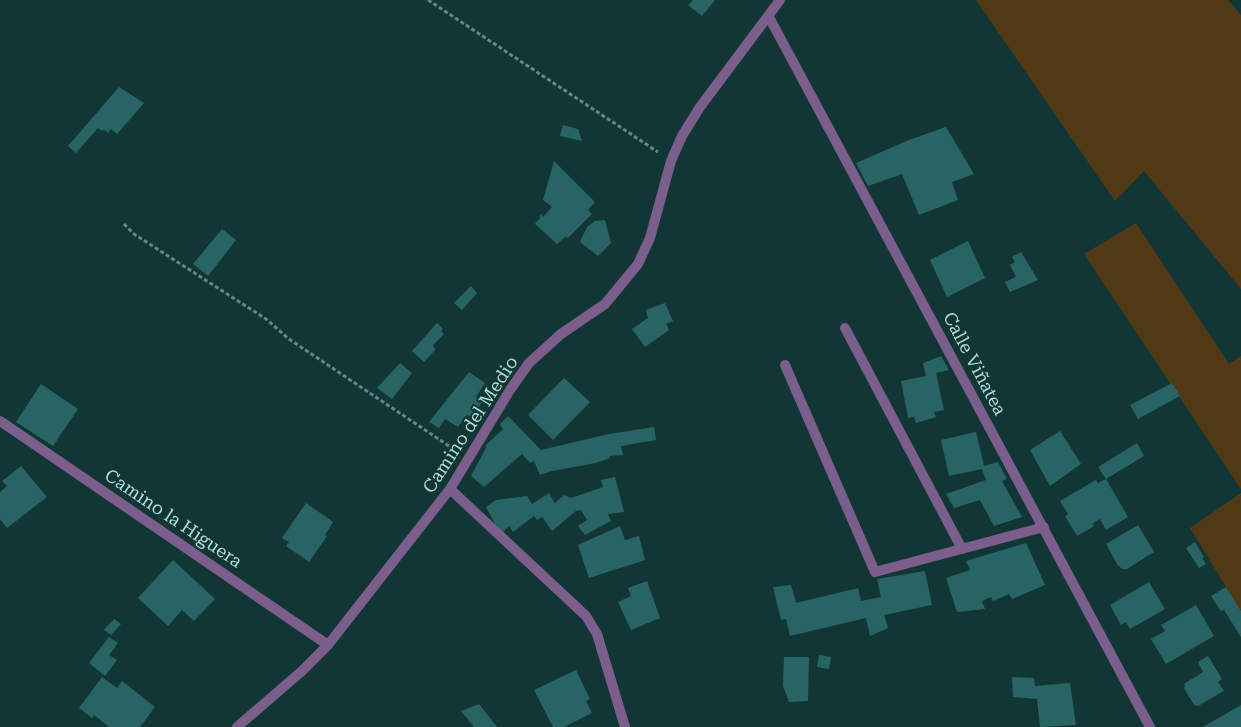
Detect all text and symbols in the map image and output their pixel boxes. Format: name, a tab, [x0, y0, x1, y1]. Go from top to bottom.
street label: Calle Viñatea	[938, 309, 1010, 419]
street label: Camino del Medio	[419, 353, 523, 497]
street label: Camino la Higuera	[100, 465, 246, 573]

